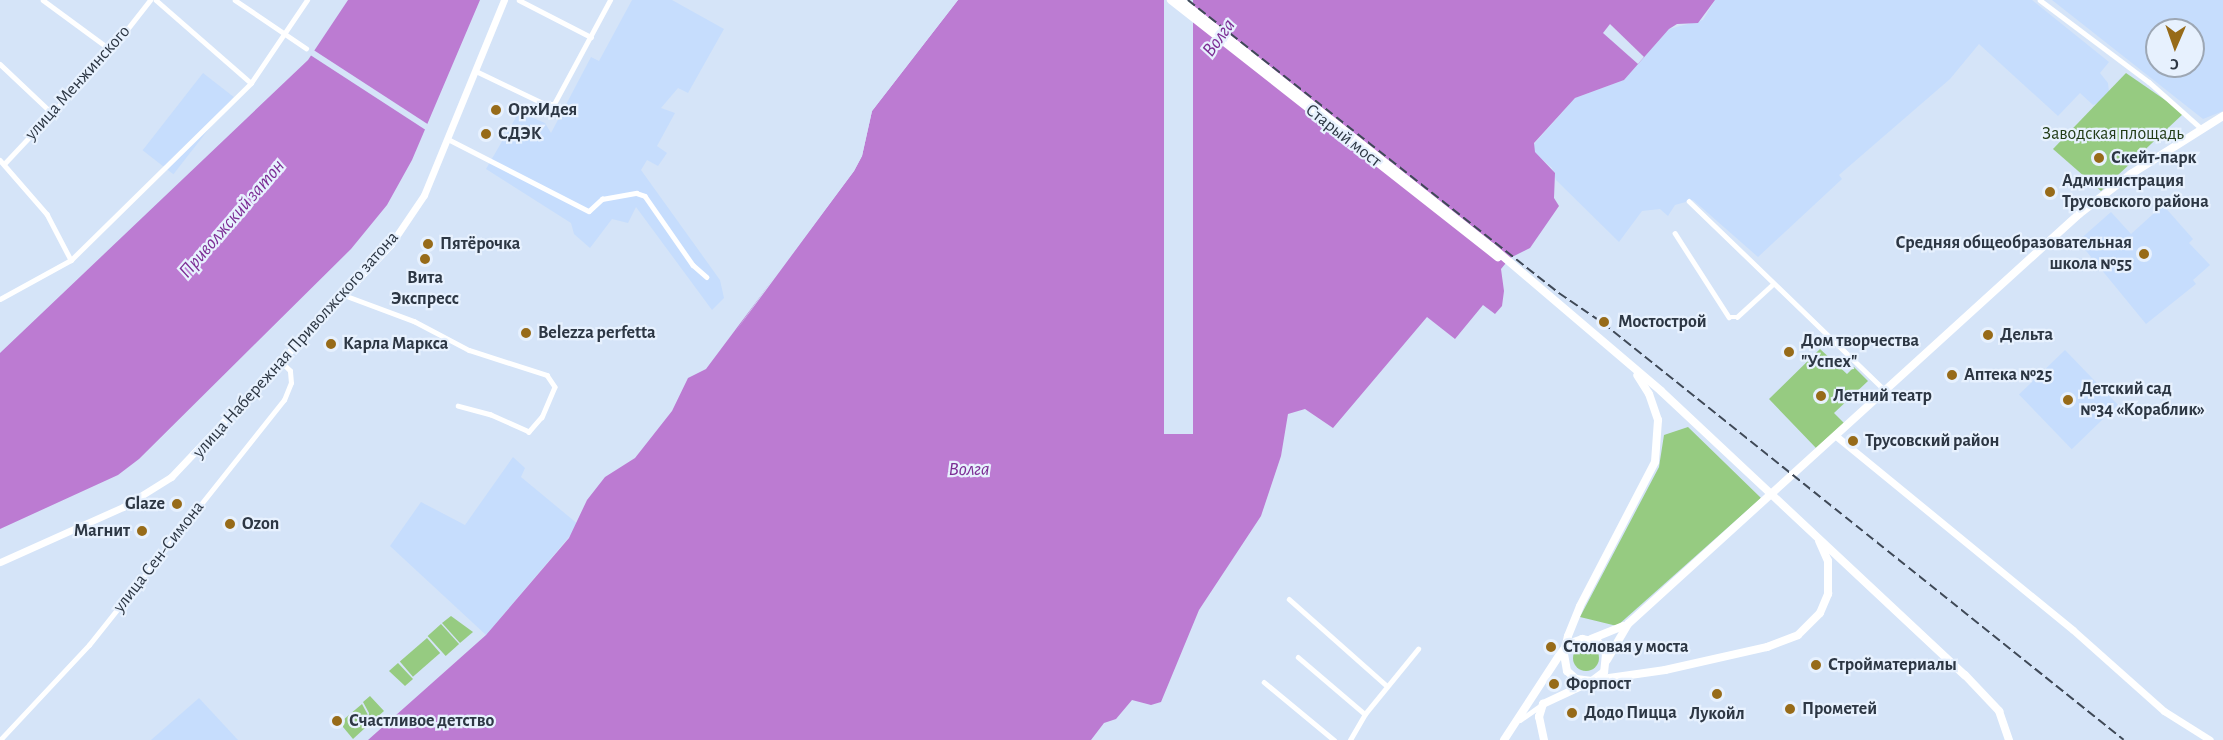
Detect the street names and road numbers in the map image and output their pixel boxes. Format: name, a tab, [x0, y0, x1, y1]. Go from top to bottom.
street label: улица Менжинского	[21, 21, 135, 145]
street label: Старый мост	[1301, 100, 1385, 172]
street label: улица Набережная Приволжского затона	[188, 227, 404, 463]
street label: улица Сен-Симона	[109, 497, 209, 617]

